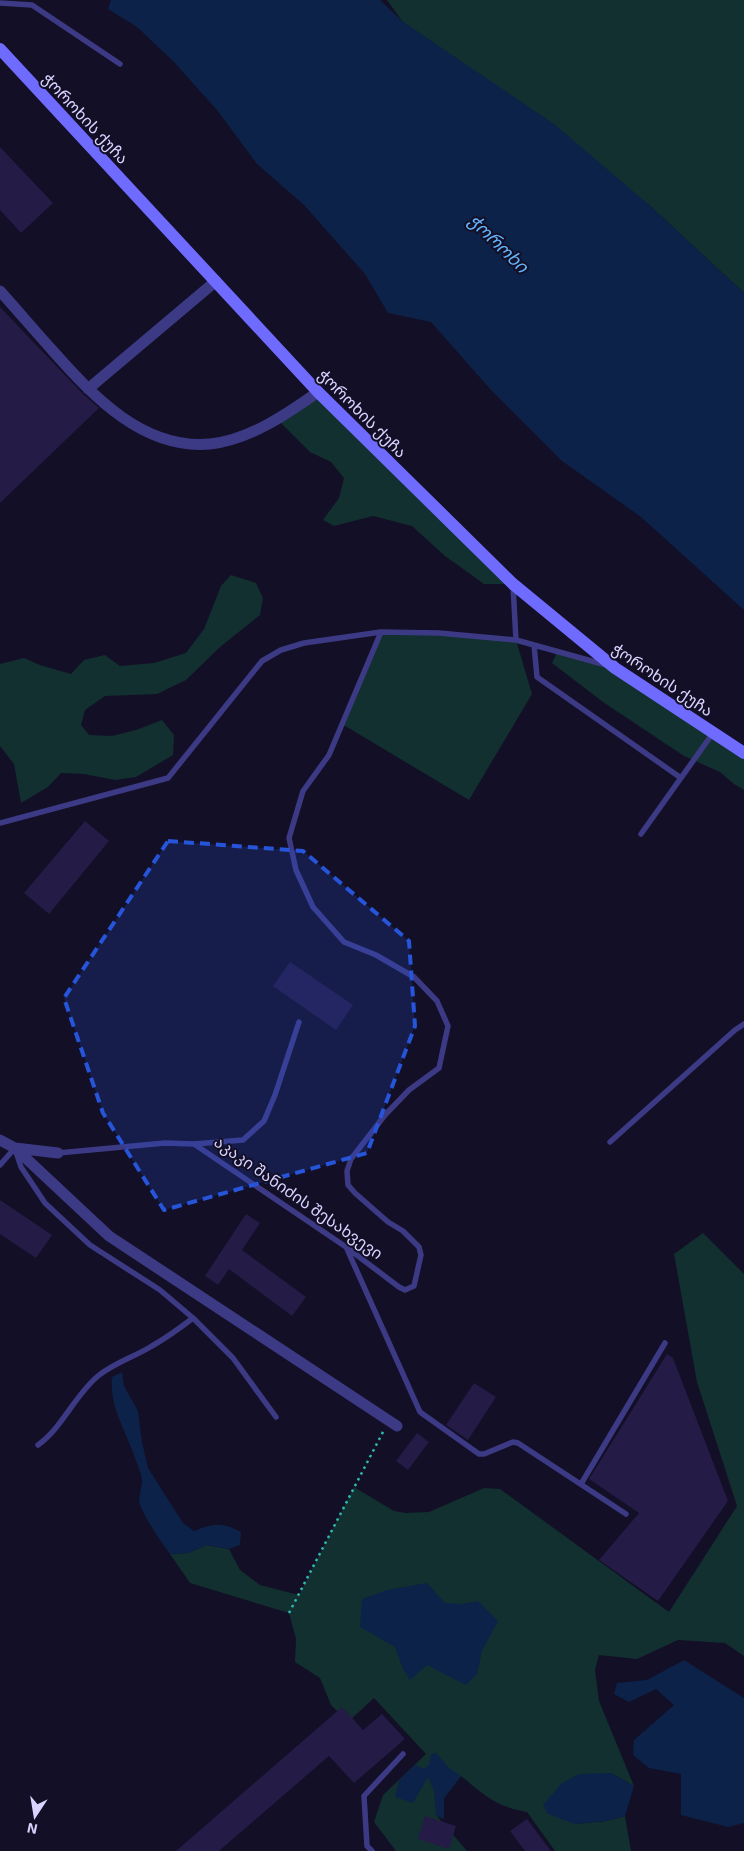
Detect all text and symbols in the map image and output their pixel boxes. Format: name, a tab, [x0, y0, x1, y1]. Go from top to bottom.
street label: ჭოროხის ქუჩა	[38, 69, 133, 168]
water label: ჭოროხი	[464, 209, 534, 278]
street label: ჭოროხის ქუჩა	[314, 365, 411, 462]
street label: ჭოროხის ქუჩა	[609, 638, 717, 720]
street label: აკაკი შანიძის შესახვევი	[210, 1131, 387, 1263]
north arrow	[10, 1791, 60, 1841]
text: N	[25, 1820, 39, 1839]

